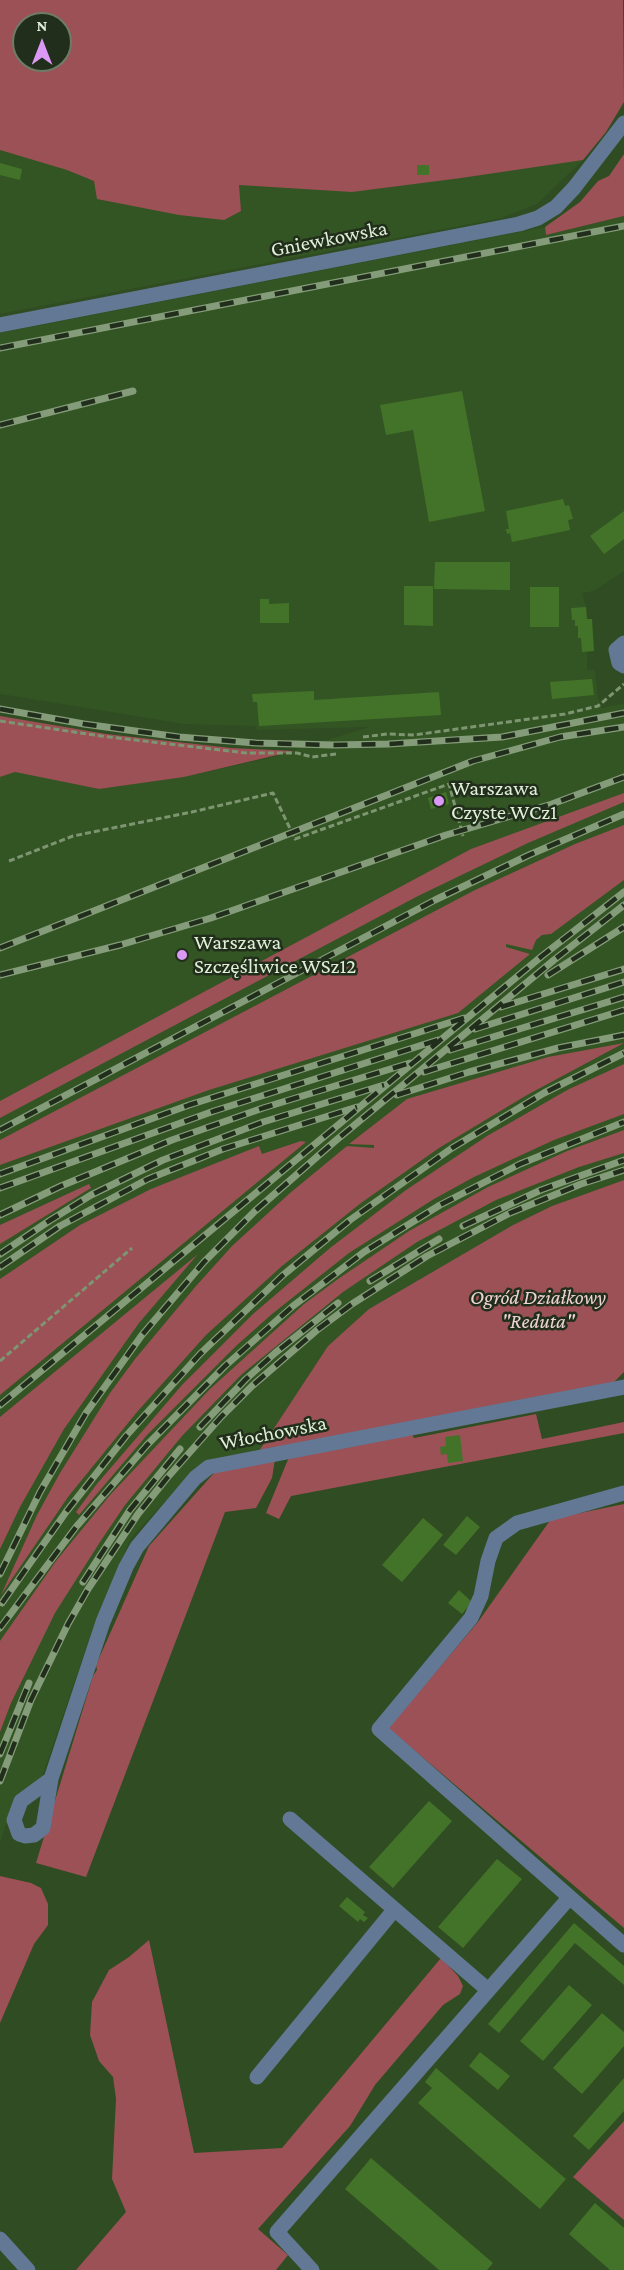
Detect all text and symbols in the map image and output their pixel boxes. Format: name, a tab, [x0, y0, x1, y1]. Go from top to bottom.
north arrow	[12, 12, 72, 72]
text: N	[37, 17, 47, 34]
street label: Gniewkowska	[269, 215, 389, 263]
place label: Warszawa Czyste WCz1	[451, 776, 557, 826]
marker: Warszawa Czyste WCz1	[432, 794, 446, 808]
place label: Warszawa Szczęśliwice WSz12	[194, 930, 356, 980]
marker: Warszawa Szczęśliwice WSz12	[175, 948, 189, 962]
park label: Ogród Działkowy "Reduta"	[470, 1285, 606, 1335]
street label: Włochowska	[217, 1410, 329, 1456]

